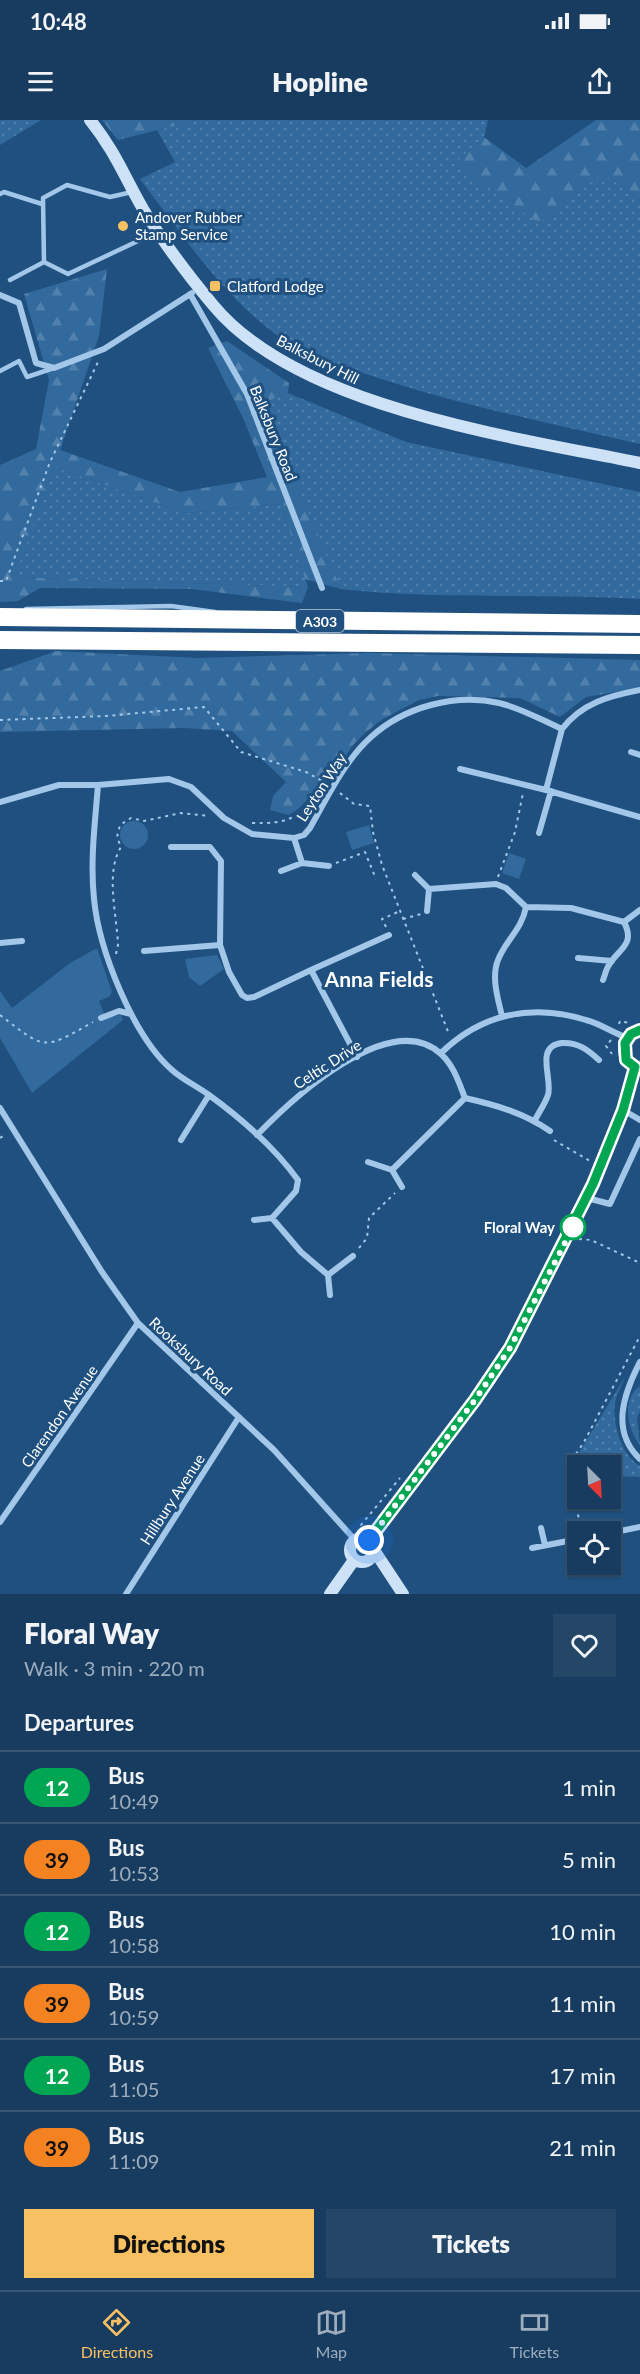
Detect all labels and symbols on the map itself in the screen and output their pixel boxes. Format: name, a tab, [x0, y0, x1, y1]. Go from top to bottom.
place label: Andover Rubber Stamp Service	[135, 208, 243, 243]
marker: Andover Rubber Stamp Service	[116, 219, 130, 233]
place label: Clatford Lodge	[227, 277, 324, 295]
marker: Clatford Lodge	[208, 279, 222, 293]
street label: Balksbury Hill	[274, 331, 362, 387]
street label: Balksbury Road	[247, 383, 301, 483]
road number: A303	[296, 610, 344, 632]
street label: Leyton Way	[292, 749, 350, 825]
district label: Anna Fields	[324, 966, 433, 991]
street label: Celtic Drive	[290, 1035, 364, 1093]
marker: Floral Way	[560, 1214, 586, 1240]
place label: Floral Way	[484, 1218, 555, 1236]
street label: Rooksbury Road	[146, 1313, 236, 1399]
street label: Clarendon Avenue	[17, 1361, 101, 1471]
street label: Hillbury Avenue	[136, 1450, 208, 1548]
north arrow	[567, 1455, 621, 1509]
your location	[354, 1525, 384, 1555]

